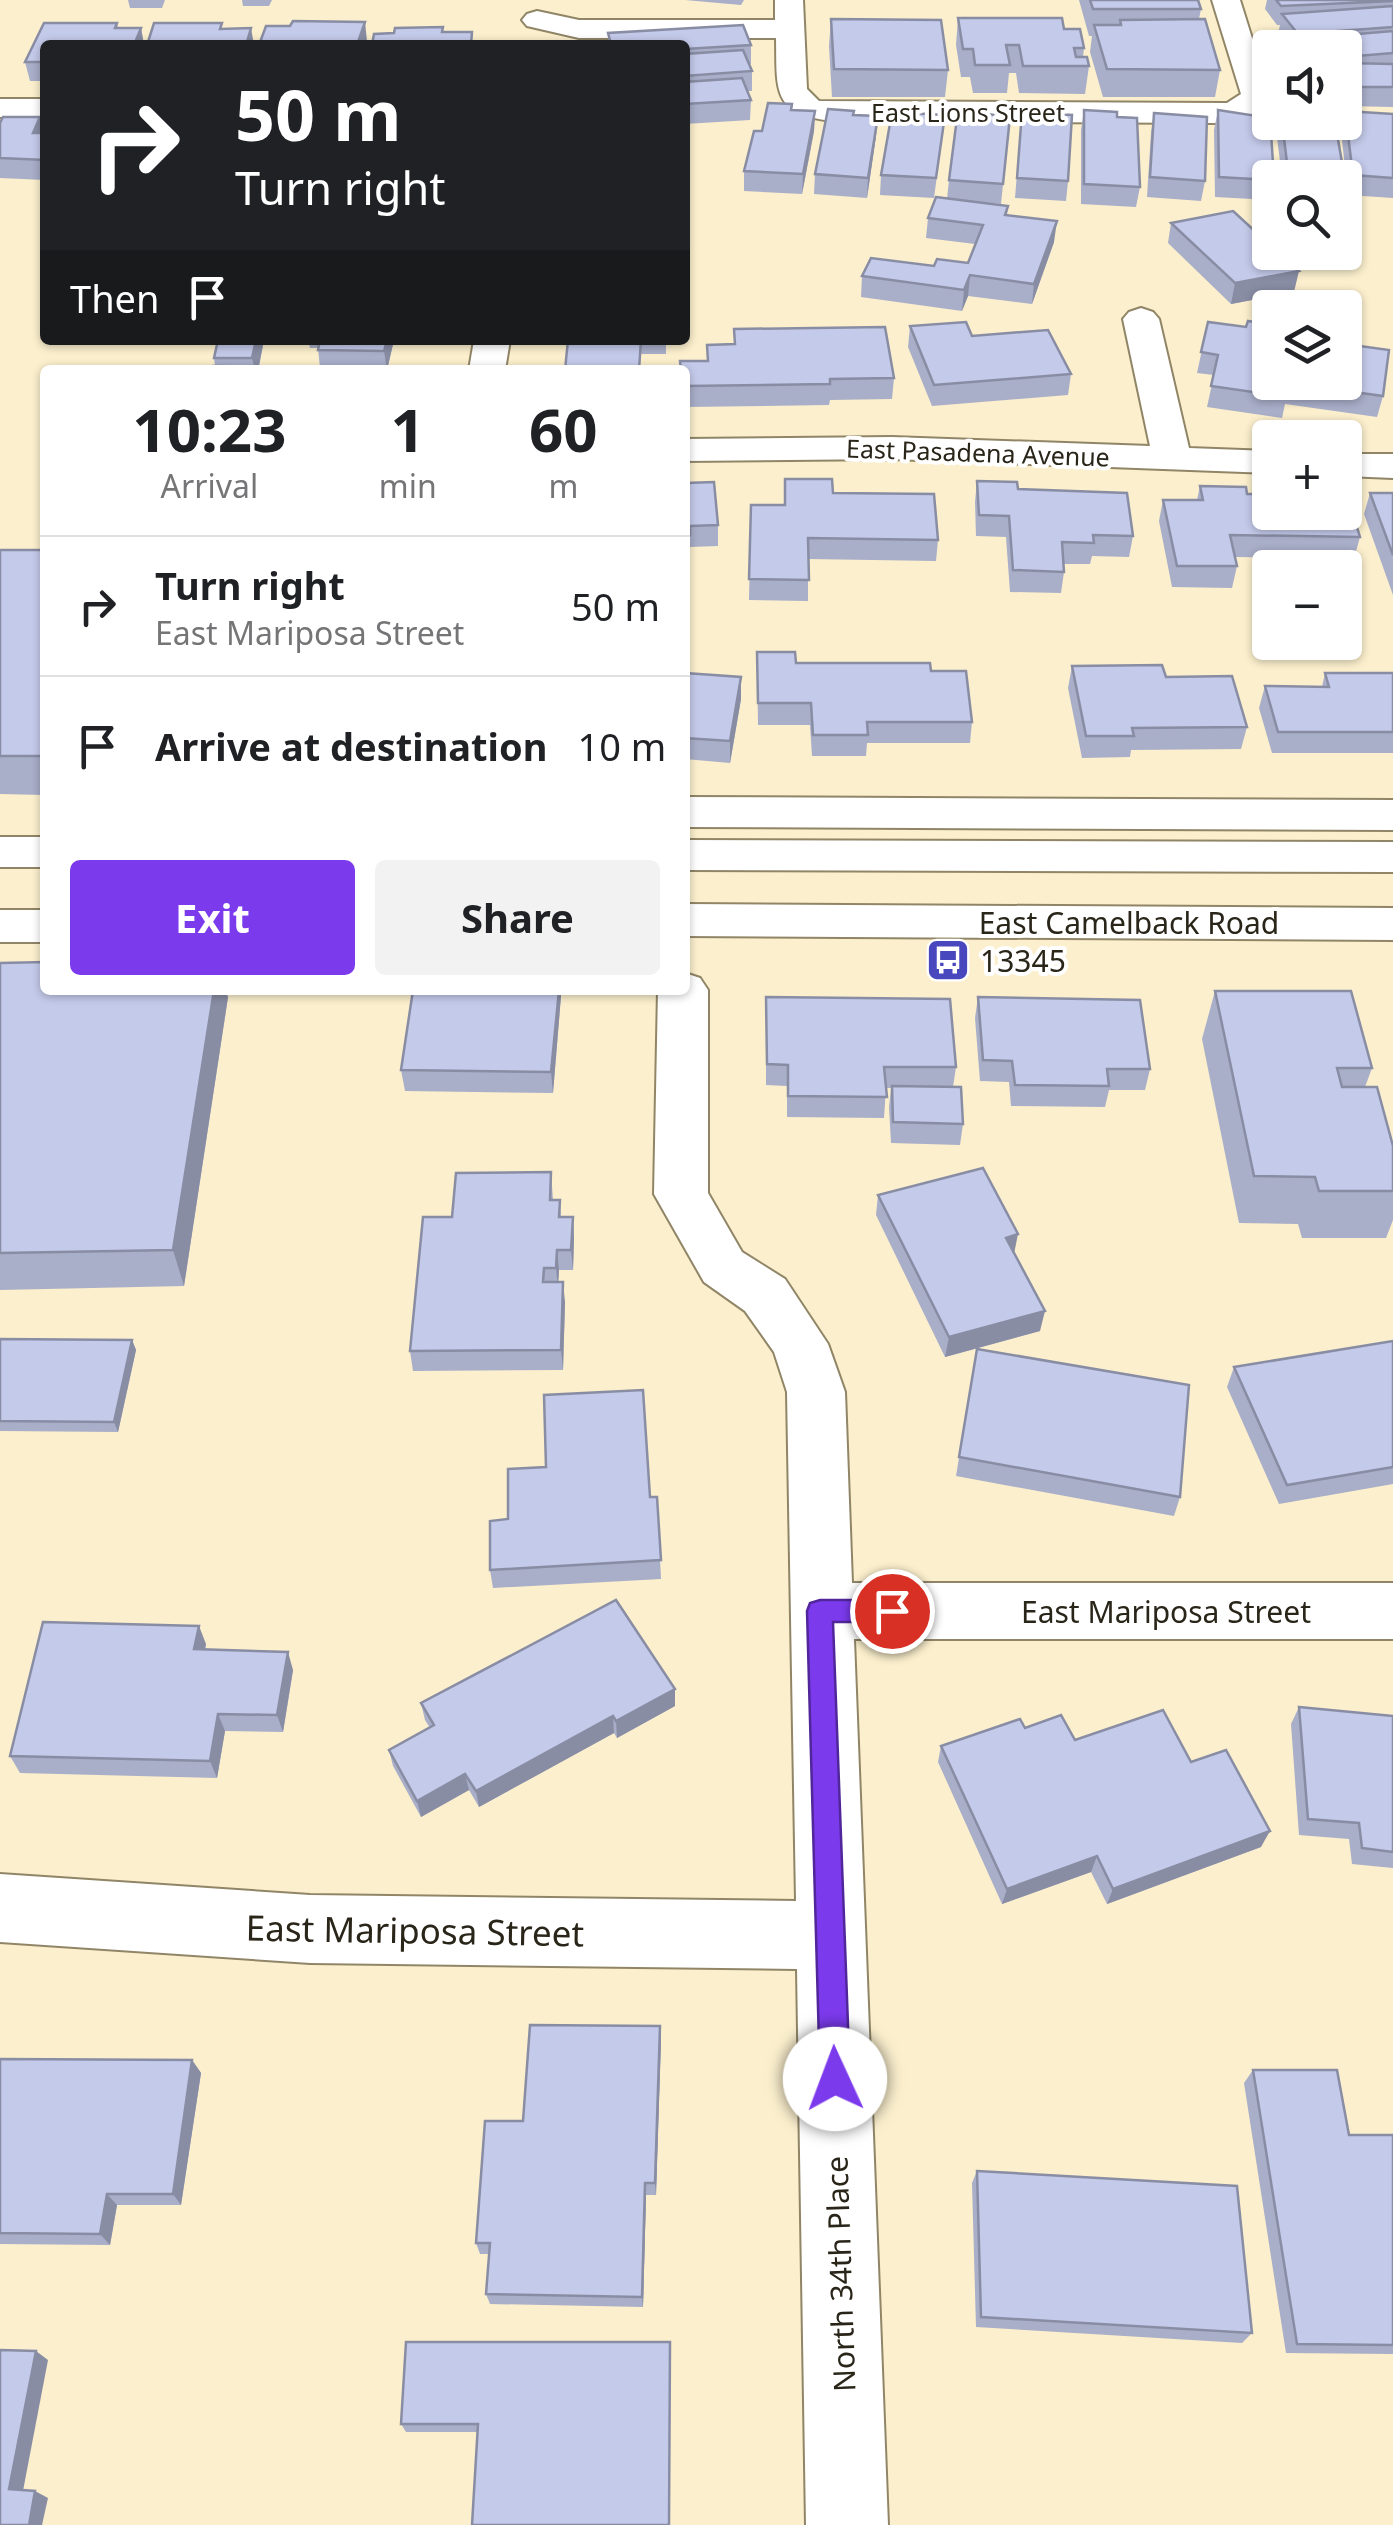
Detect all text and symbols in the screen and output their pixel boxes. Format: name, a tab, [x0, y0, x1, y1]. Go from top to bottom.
map controls	[1252, 30, 1362, 660]
button: sound	[1252, 30, 1362, 140]
text: 50 m	[235, 66, 402, 162]
icon: right	[70, 80, 200, 210]
street label: East Lions Street	[871, 95, 1065, 129]
text: Turn right	[235, 157, 446, 218]
button: search	[1252, 160, 1362, 270]
icon: arrive	[180, 270, 235, 325]
text: Then	[70, 272, 160, 324]
button: layers	[1252, 290, 1362, 400]
text: 10:23	[132, 388, 286, 470]
text: 1	[391, 388, 425, 470]
text: 60	[529, 388, 598, 470]
button: +	[1252, 420, 1362, 530]
street label: East Pasadena Avenue	[846, 430, 1110, 474]
text: Arrival	[161, 464, 258, 507]
text: min	[379, 464, 437, 507]
text: m	[548, 464, 578, 507]
button: −	[1252, 550, 1362, 660]
text: Turn right	[155, 559, 345, 611]
icon: right	[70, 579, 125, 634]
text: 50 m	[571, 580, 660, 632]
text: East Mariposa Street	[155, 611, 464, 654]
icon: arrive	[70, 719, 125, 774]
text: Arrive at destination	[155, 720, 547, 772]
text: 10 m	[577, 720, 666, 772]
button: Exit	[70, 860, 355, 975]
button: Share	[375, 860, 660, 975]
street label: East Camelback Road	[979, 902, 1279, 943]
bus stop icon: 13345	[925, 937, 971, 983]
place label: 13345	[980, 940, 1066, 981]
pin	[850, 1569, 935, 1654]
icon: arrive	[865, 1584, 920, 1639]
street label: East Mariposa Street	[1021, 1591, 1311, 1632]
street label: East Mariposa Street	[245, 1904, 585, 1956]
position arrow	[783, 2027, 887, 2131]
street label: North 34th Place	[815, 2155, 865, 2393]

